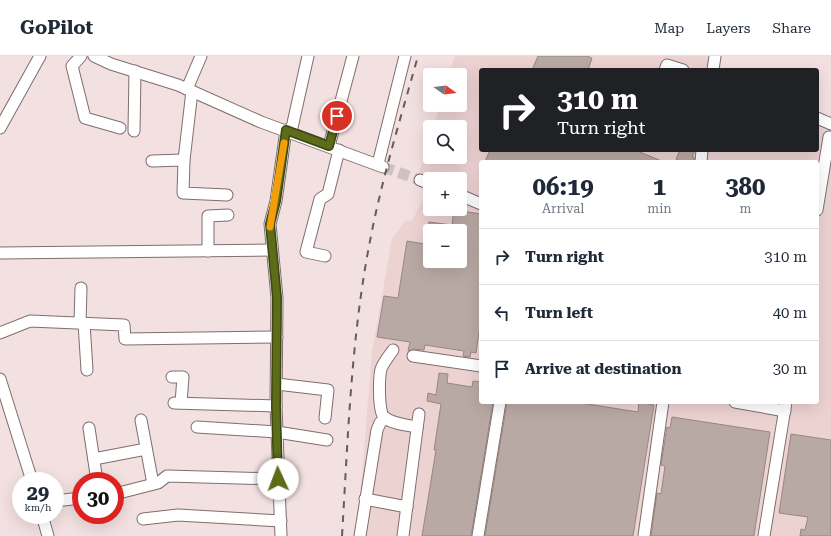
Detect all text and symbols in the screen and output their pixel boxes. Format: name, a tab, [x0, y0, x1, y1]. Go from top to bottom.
text: GoPilot	[20, 16, 93, 39]
text: Map	[654, 20, 684, 36]
text: Layers	[706, 20, 750, 36]
text: Share	[772, 20, 811, 36]
north arrow	[423, 68, 467, 112]
map controls	[423, 68, 467, 268]
text: 310 m	[557, 83, 638, 116]
icon: right	[491, 84, 543, 136]
pin	[320, 99, 354, 133]
icon: arrive	[326, 105, 348, 127]
text: Turn right	[557, 117, 645, 138]
button: search	[423, 120, 467, 164]
button: +	[423, 172, 467, 216]
text: 06:19	[533, 173, 594, 201]
text: 1	[653, 173, 666, 201]
text: 380	[725, 173, 766, 201]
text: Arrival	[542, 201, 584, 216]
text: min	[647, 201, 672, 216]
text: m	[739, 201, 751, 216]
button: −	[423, 224, 467, 268]
icon: right	[491, 246, 513, 268]
text: Turn right	[525, 248, 604, 266]
text: 310 m	[764, 248, 807, 266]
icon: left	[491, 302, 513, 324]
text: Turn left	[525, 304, 593, 322]
text: 40 m	[773, 304, 807, 322]
icon: arrive	[491, 358, 513, 380]
text: Arrive at destination	[525, 360, 681, 378]
text: 30 m	[773, 360, 807, 378]
position arrow	[257, 458, 299, 500]
speed limit sign: 30	[72, 472, 124, 524]
text: 29	[27, 481, 49, 505]
text: km/h	[25, 502, 51, 513]

